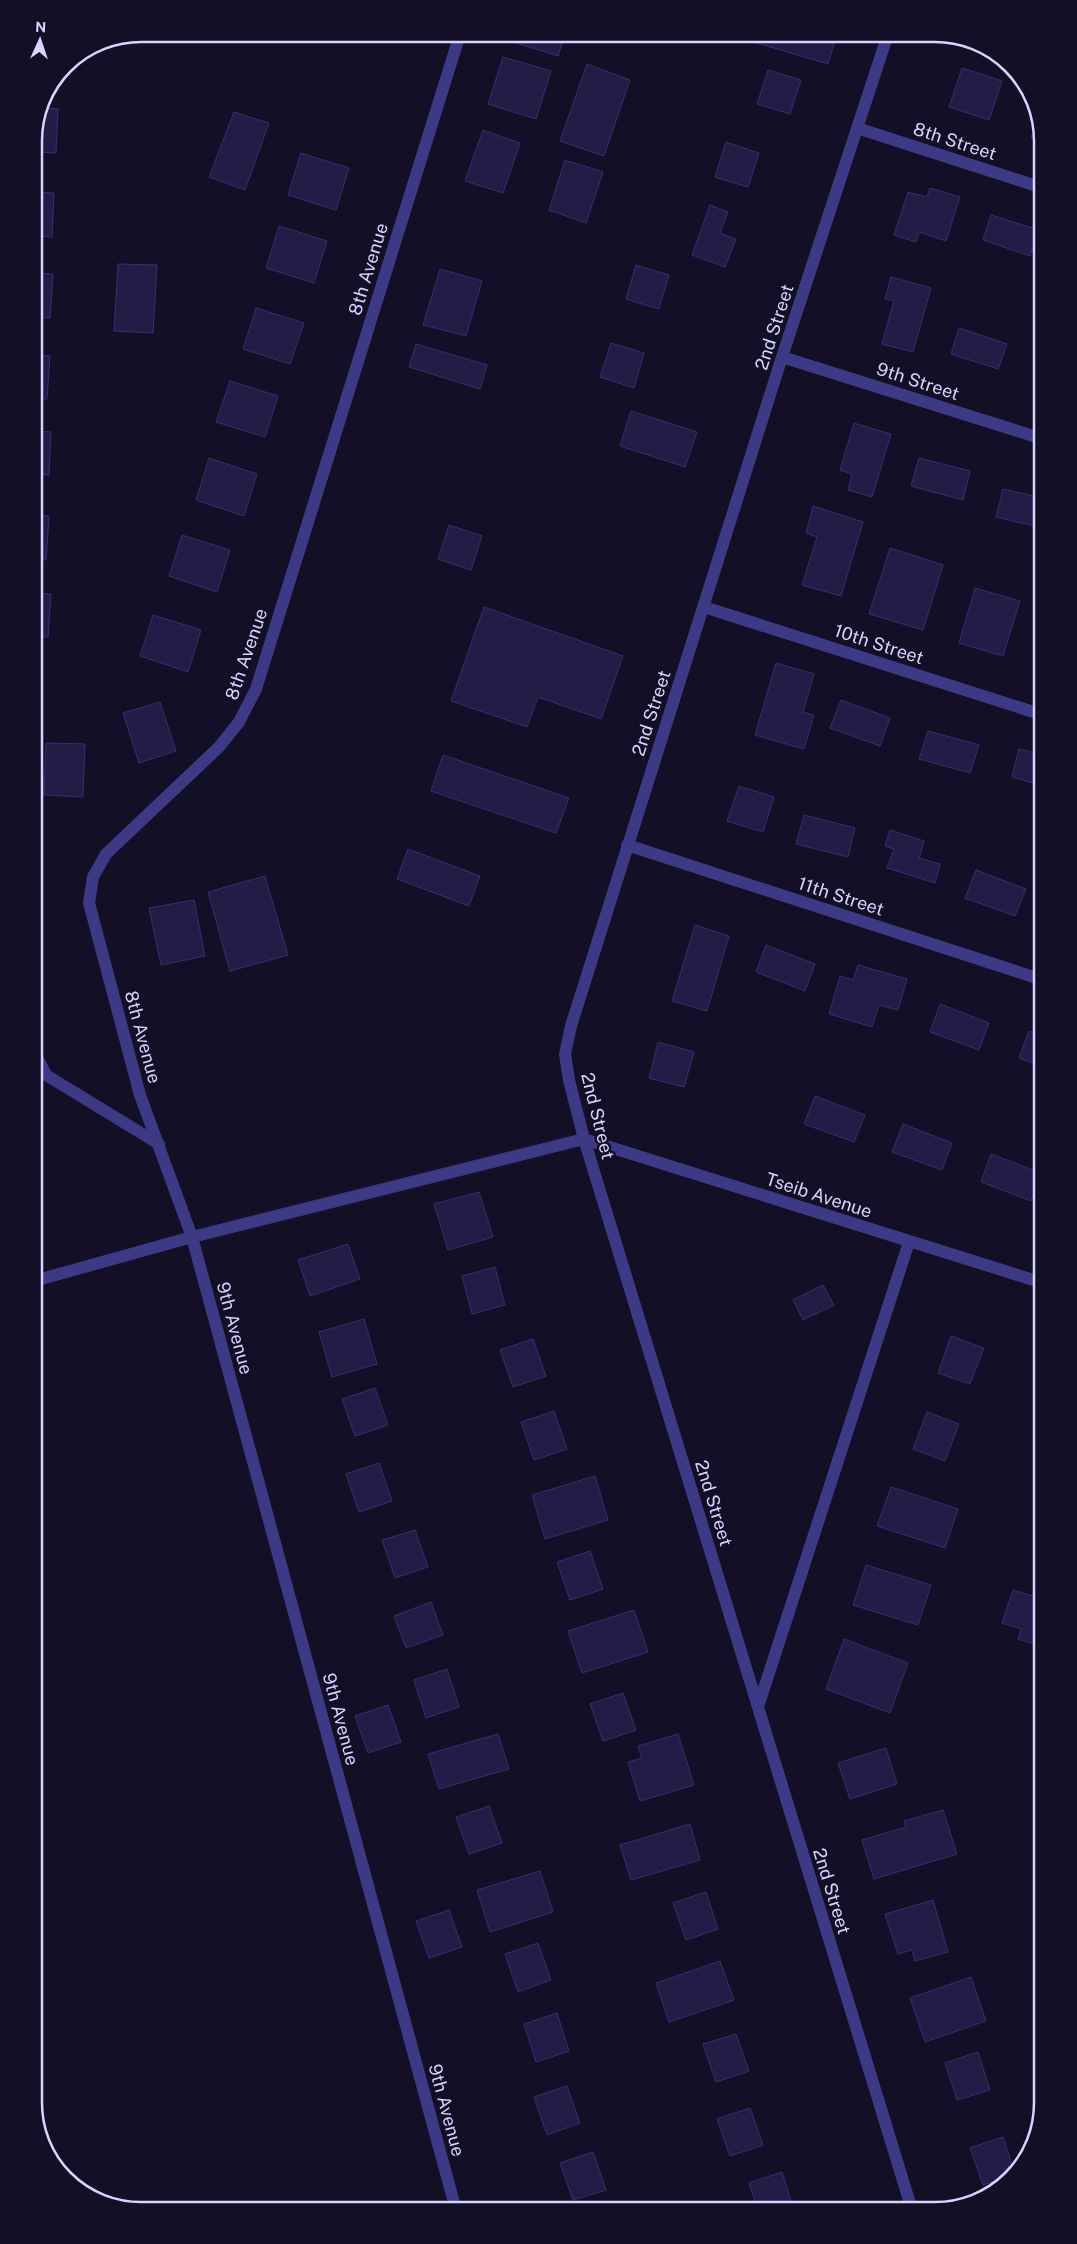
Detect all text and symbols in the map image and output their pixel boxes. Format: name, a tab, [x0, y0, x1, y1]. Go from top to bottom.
north arrow	[15, 15, 65, 65]
text: N	[35, 19, 47, 35]
street label: 8th Street	[911, 118, 999, 164]
street label: 8th Avenue	[344, 220, 392, 318]
street label: 2nd Street	[750, 282, 798, 372]
street label: 9th Street	[874, 358, 962, 404]
street label: 8th Avenue	[221, 606, 271, 702]
street label: 10th Street	[832, 620, 926, 668]
street label: 2nd Street	[627, 668, 675, 758]
street label: 11th Street	[795, 872, 887, 920]
street label: 8th Avenue	[121, 988, 165, 1086]
street label: 2nd Street	[577, 1070, 619, 1162]
street label: Tseib Avenue	[763, 1168, 875, 1222]
street label: 9th Avenue	[213, 1279, 257, 1377]
street label: 2nd Street	[691, 1457, 737, 1549]
street label: 9th Avenue	[319, 1670, 363, 1768]
street label: 2nd Street	[809, 1845, 855, 1937]
street label: 9th Avenue	[425, 2061, 469, 2159]

